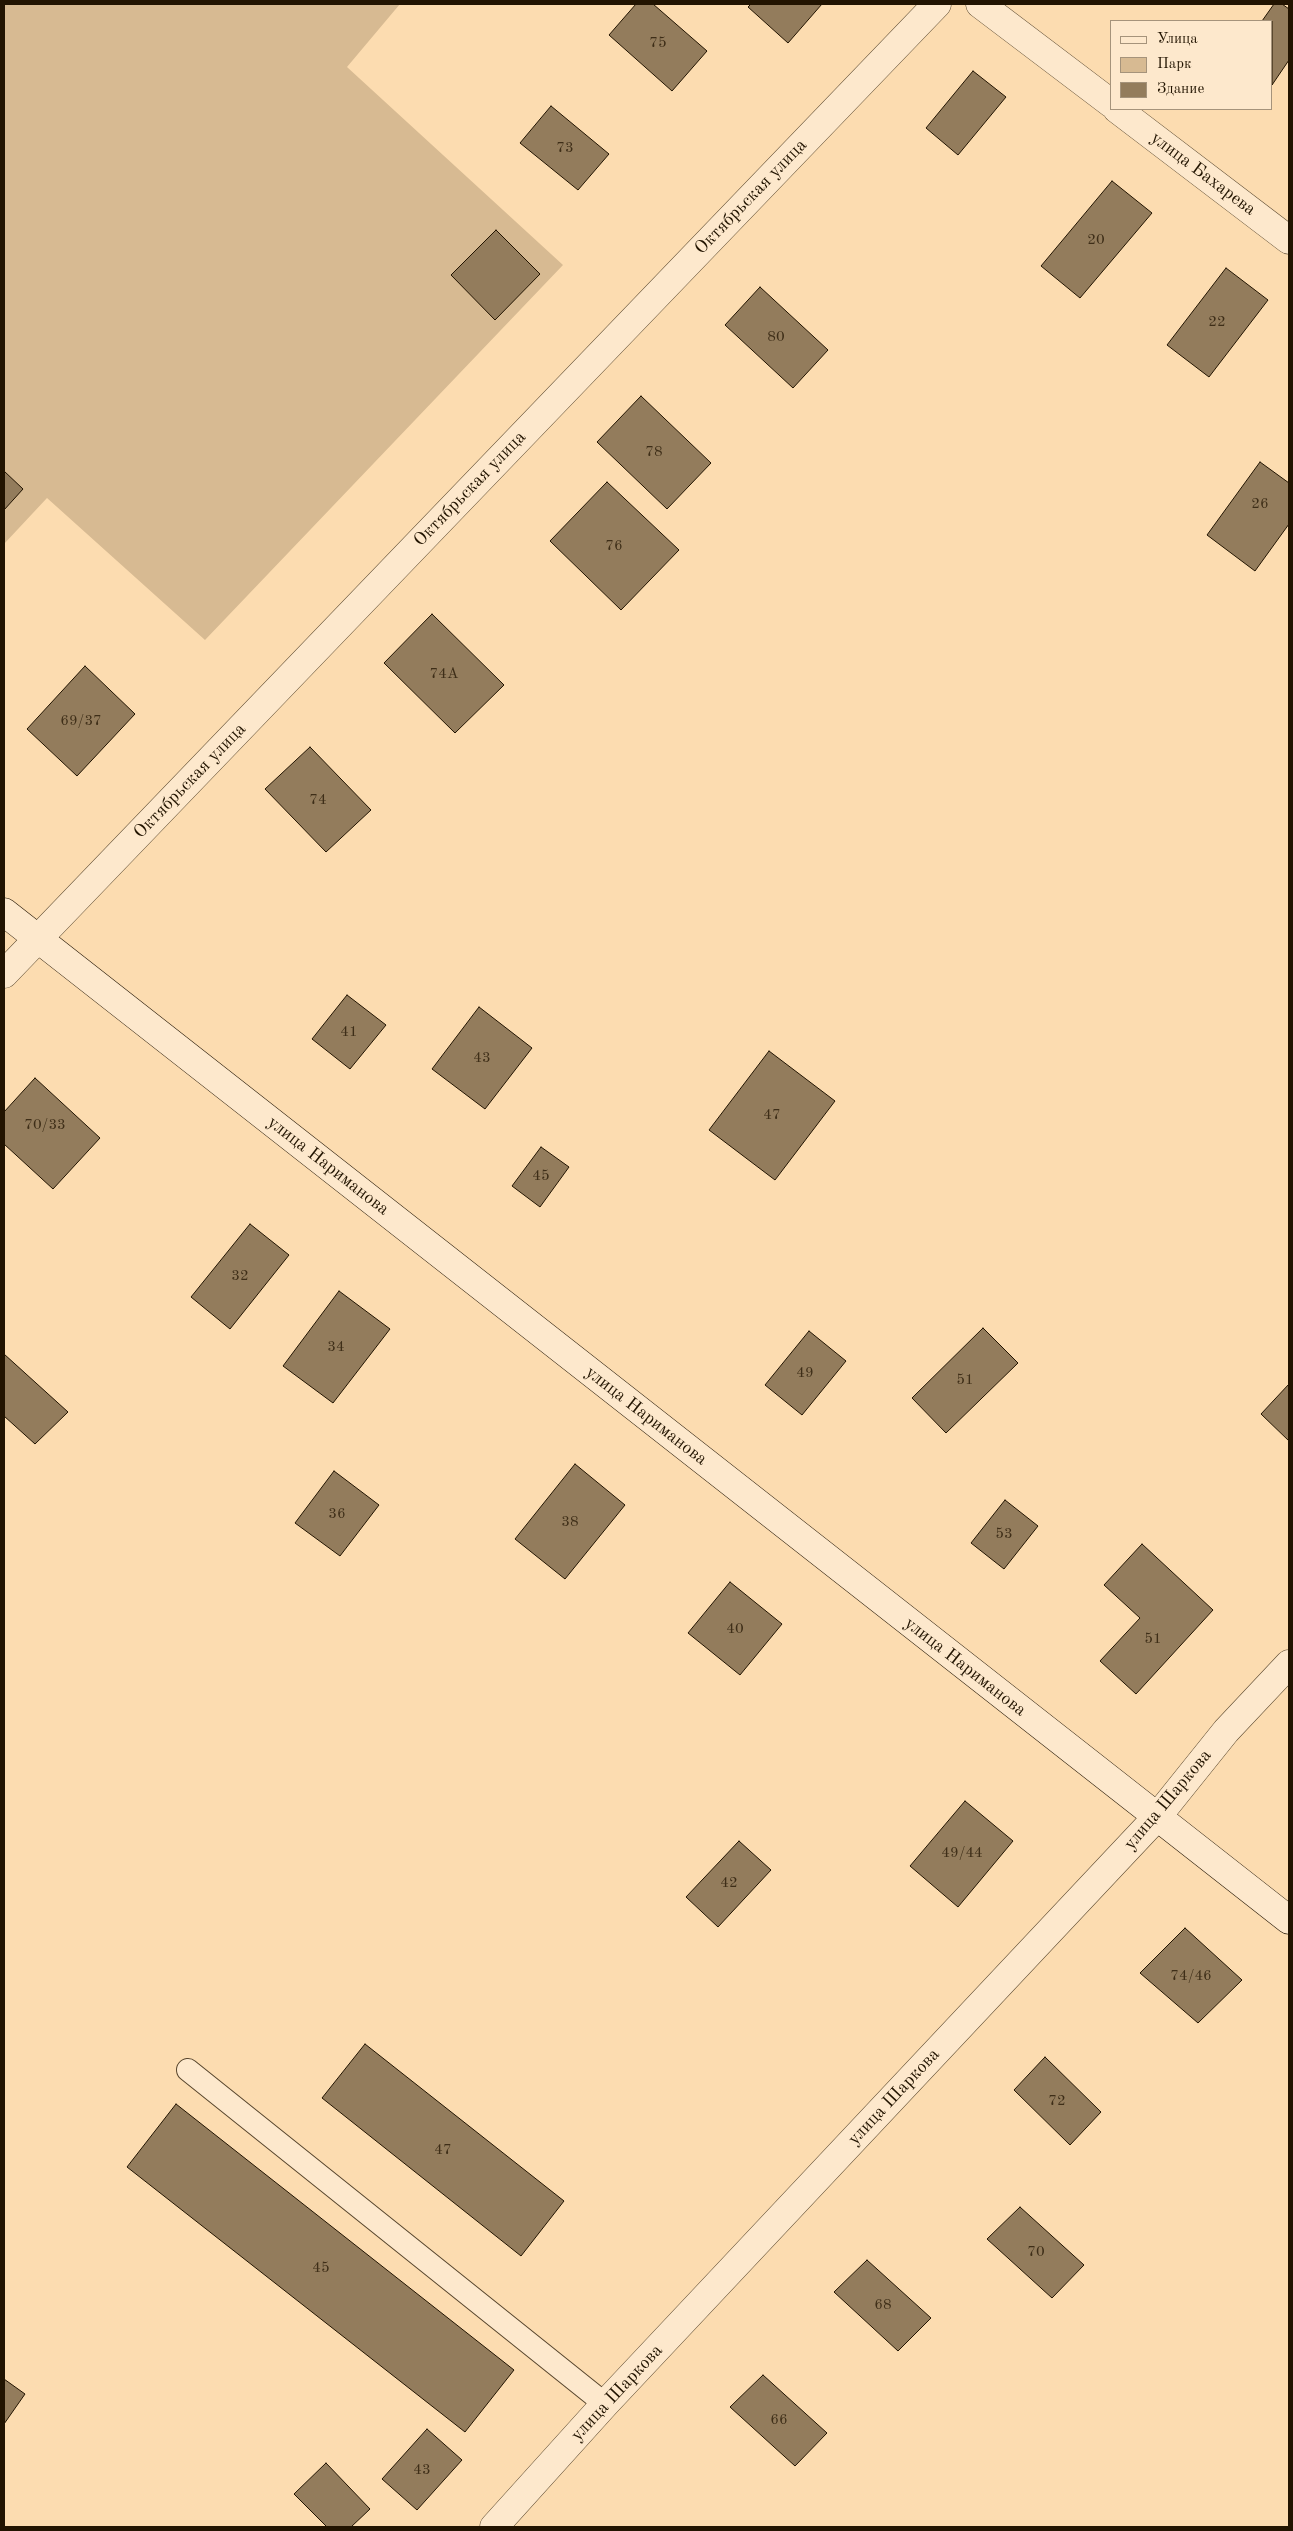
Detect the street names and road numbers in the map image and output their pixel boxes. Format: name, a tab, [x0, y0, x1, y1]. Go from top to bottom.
street label: улица Бахарева	[1146, 127, 1260, 221]
street label: Октябрьская улица	[690, 135, 812, 259]
street label: Октябрьская улица	[409, 427, 531, 551]
street label: Октябрьская улица	[129, 719, 251, 843]
street label: улица Нариманова	[263, 1112, 393, 1220]
street label: улица Нариманова	[581, 1362, 711, 1470]
street label: улица Нариманова	[900, 1613, 1030, 1721]
street label: улица Шаркова	[1120, 1745, 1216, 1855]
street label: улица Шаркова	[844, 2044, 944, 2150]
street label: улица Шаркова	[567, 2340, 667, 2446]

